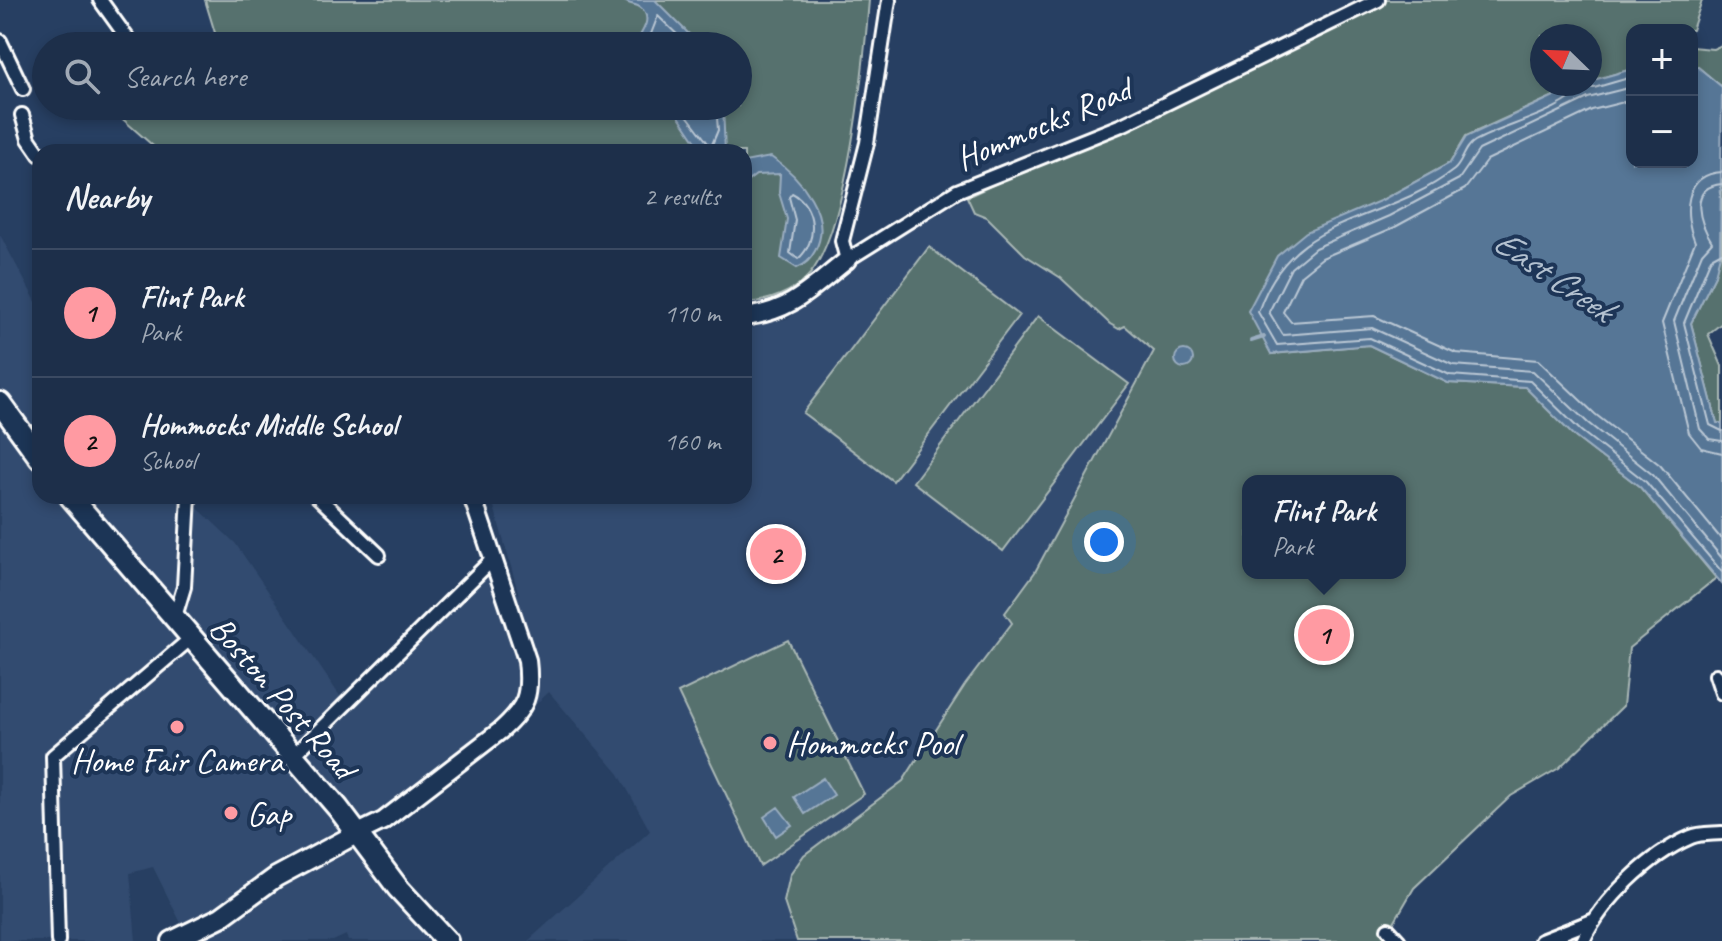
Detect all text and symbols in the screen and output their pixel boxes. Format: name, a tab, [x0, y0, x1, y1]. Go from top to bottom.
north arrow	[1530, 24, 1602, 96]
map controls	[1626, 24, 1698, 168]
button: +	[1626, 24, 1698, 96]
search box	[32, 32, 752, 120]
icon: search	[60, 54, 104, 98]
text: Search here	[124, 57, 246, 95]
street label: Hommocks Road	[949, 66, 1141, 180]
button: −	[1626, 96, 1698, 168]
text: Nearby	[64, 175, 150, 218]
text: 2 results	[644, 180, 720, 213]
water label: East Creek	[1485, 218, 1627, 335]
text: Flint Park	[140, 278, 243, 316]
text: 1	[84, 297, 96, 330]
text: 110 m	[664, 297, 720, 330]
text: Park	[140, 316, 181, 349]
text: Hommocks Middle School	[140, 406, 397, 444]
text: 2	[84, 425, 96, 458]
text: 160 m	[664, 425, 720, 458]
text: School	[140, 444, 196, 477]
popup	[1242, 475, 1406, 579]
text: Flint Park	[1272, 492, 1376, 530]
your location	[1084, 522, 1124, 562]
pin: 2	[750, 524, 802, 584]
text: Park	[1272, 530, 1314, 563]
pin: 1	[1298, 605, 1350, 665]
street label: Boston Post Road	[200, 607, 368, 791]
marker: Home Fair Camera	[168, 718, 186, 736]
place label: Hommocks Pool	[786, 722, 965, 765]
marker: Hommocks Pool	[761, 734, 779, 752]
place label: Home Fair Camera	[71, 739, 285, 782]
place label: Gap	[247, 792, 293, 835]
marker: Gap	[222, 804, 240, 822]

